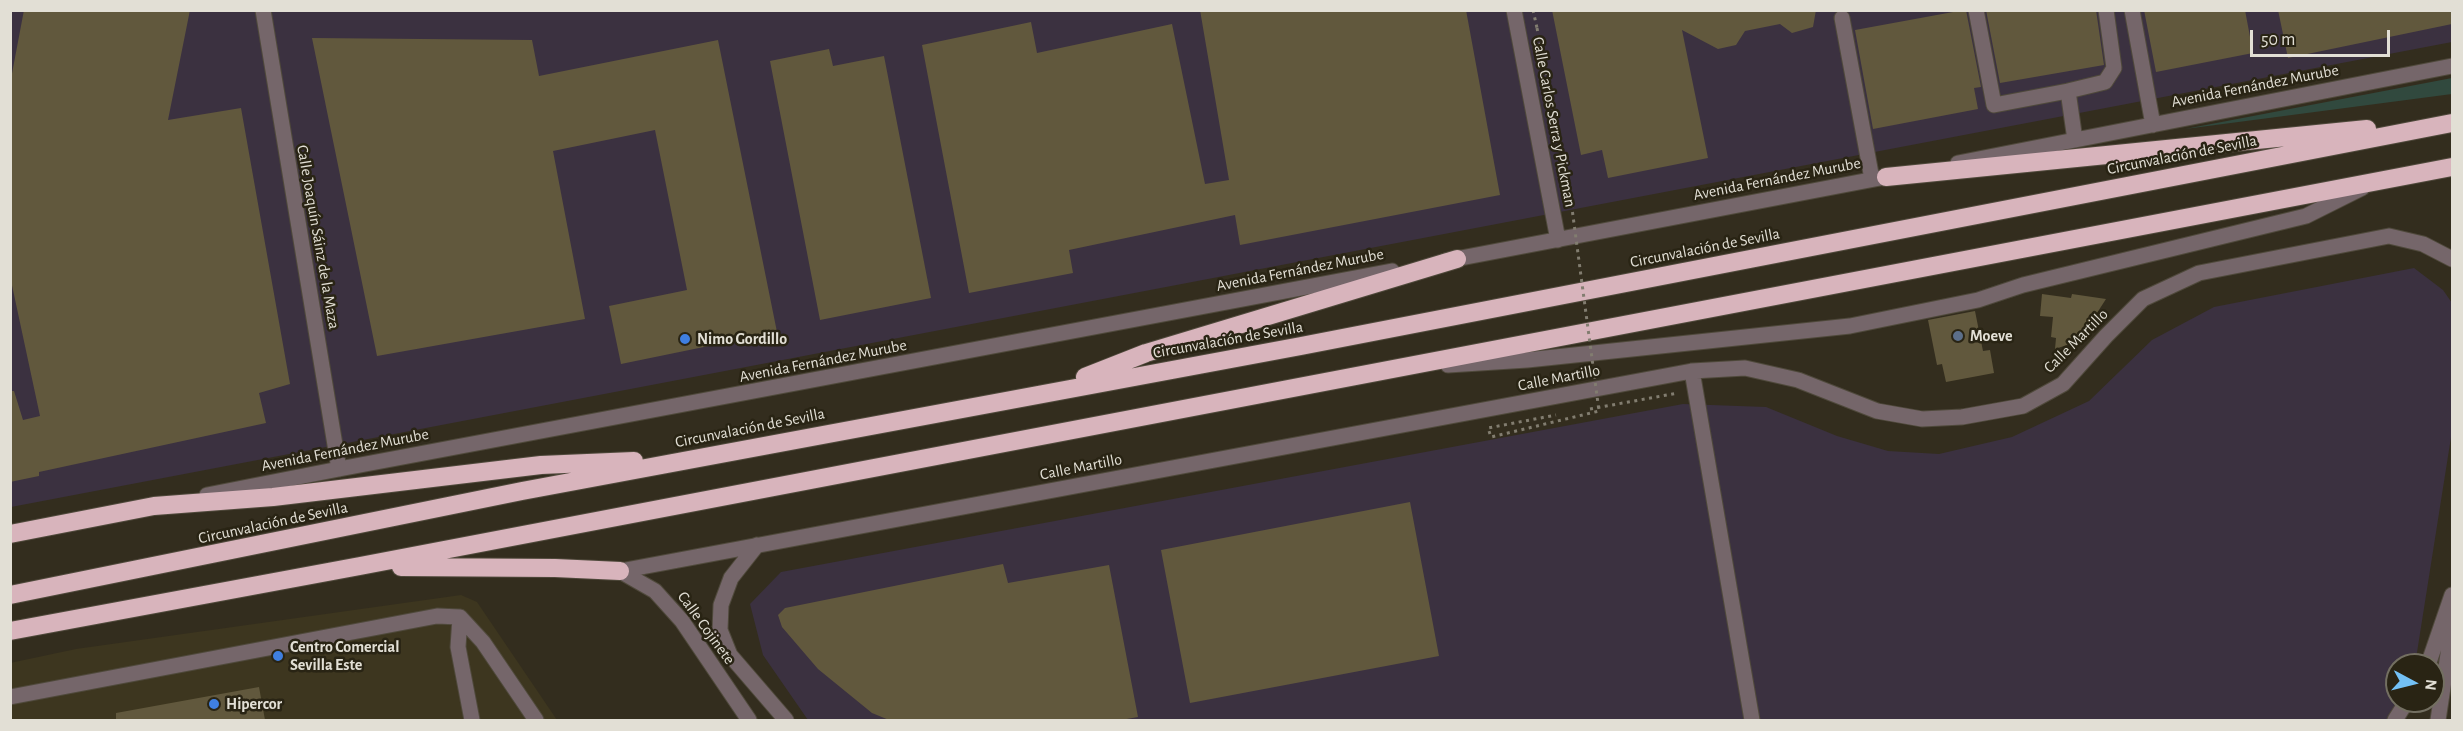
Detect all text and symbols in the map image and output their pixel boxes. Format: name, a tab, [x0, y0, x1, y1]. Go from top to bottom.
scale bar	[2253, 18, 2392, 56]
text: 50 m	[2261, 31, 2295, 49]
street label: Calle Carlos Serra y Pickman	[1528, 35, 1580, 209]
street label: Avenida Fernández Murube	[2170, 60, 2340, 112]
street label: Circunvalación de Sevilla	[2105, 131, 2259, 179]
street label: Calle Joaquín Sáinz de la Maza	[292, 143, 344, 331]
street label: Avenida Fernández Murube	[1692, 153, 1862, 205]
street label: Circunvalación de Sevilla	[1628, 224, 1782, 272]
street label: Avenida Fernández Murube	[1215, 244, 1385, 296]
street label: Calle Martillo	[2040, 305, 2112, 377]
street label: Circunvalación de Sevilla	[1151, 317, 1305, 363]
place label: Moeve	[1970, 326, 2012, 346]
place label: Nimo Gordillo	[697, 329, 787, 349]
marker: Moeve	[1951, 329, 1965, 343]
marker: Nimo Gordillo	[678, 332, 692, 346]
street label: Avenida Fernández Murube	[738, 335, 908, 387]
street label: Calle Martillo	[1516, 361, 1602, 395]
street label: Circunvalación de Sevilla	[673, 404, 827, 452]
street label: Avenida Fernández Murube	[260, 424, 430, 476]
street label: Calle Martillo	[1038, 450, 1124, 484]
street label: Circunvalación de Sevilla	[197, 498, 349, 548]
street label: Calle Cojinete	[673, 588, 739, 668]
place label: Centro Comercial Sevilla Este	[290, 637, 399, 675]
marker: Centro Comercial Sevilla Este	[271, 649, 285, 663]
north arrow	[2385, 653, 2445, 713]
text: N	[2422, 678, 2439, 691]
place label: Hipercor	[226, 694, 282, 714]
marker: Hipercor	[207, 697, 221, 711]

